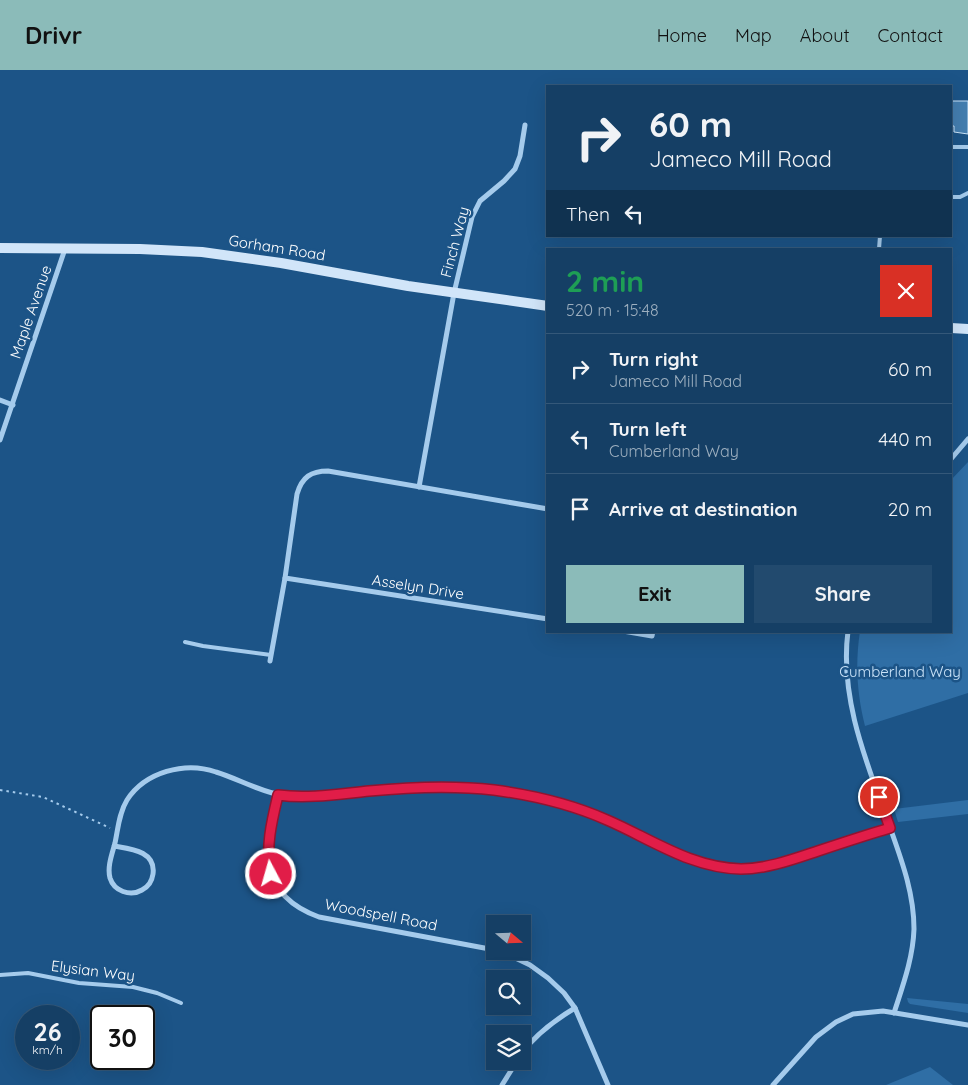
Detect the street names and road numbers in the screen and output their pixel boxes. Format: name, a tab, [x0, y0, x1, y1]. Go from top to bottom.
street label: Finch Way	[436, 204, 473, 279]
street label: Gorham Road	[227, 230, 327, 265]
street label: Maple Avenue	[6, 263, 55, 361]
street label: Asselyn Drive	[371, 570, 465, 603]
street label: Woodspell Road	[323, 894, 439, 935]
street label: Elysian Way	[50, 956, 136, 985]

